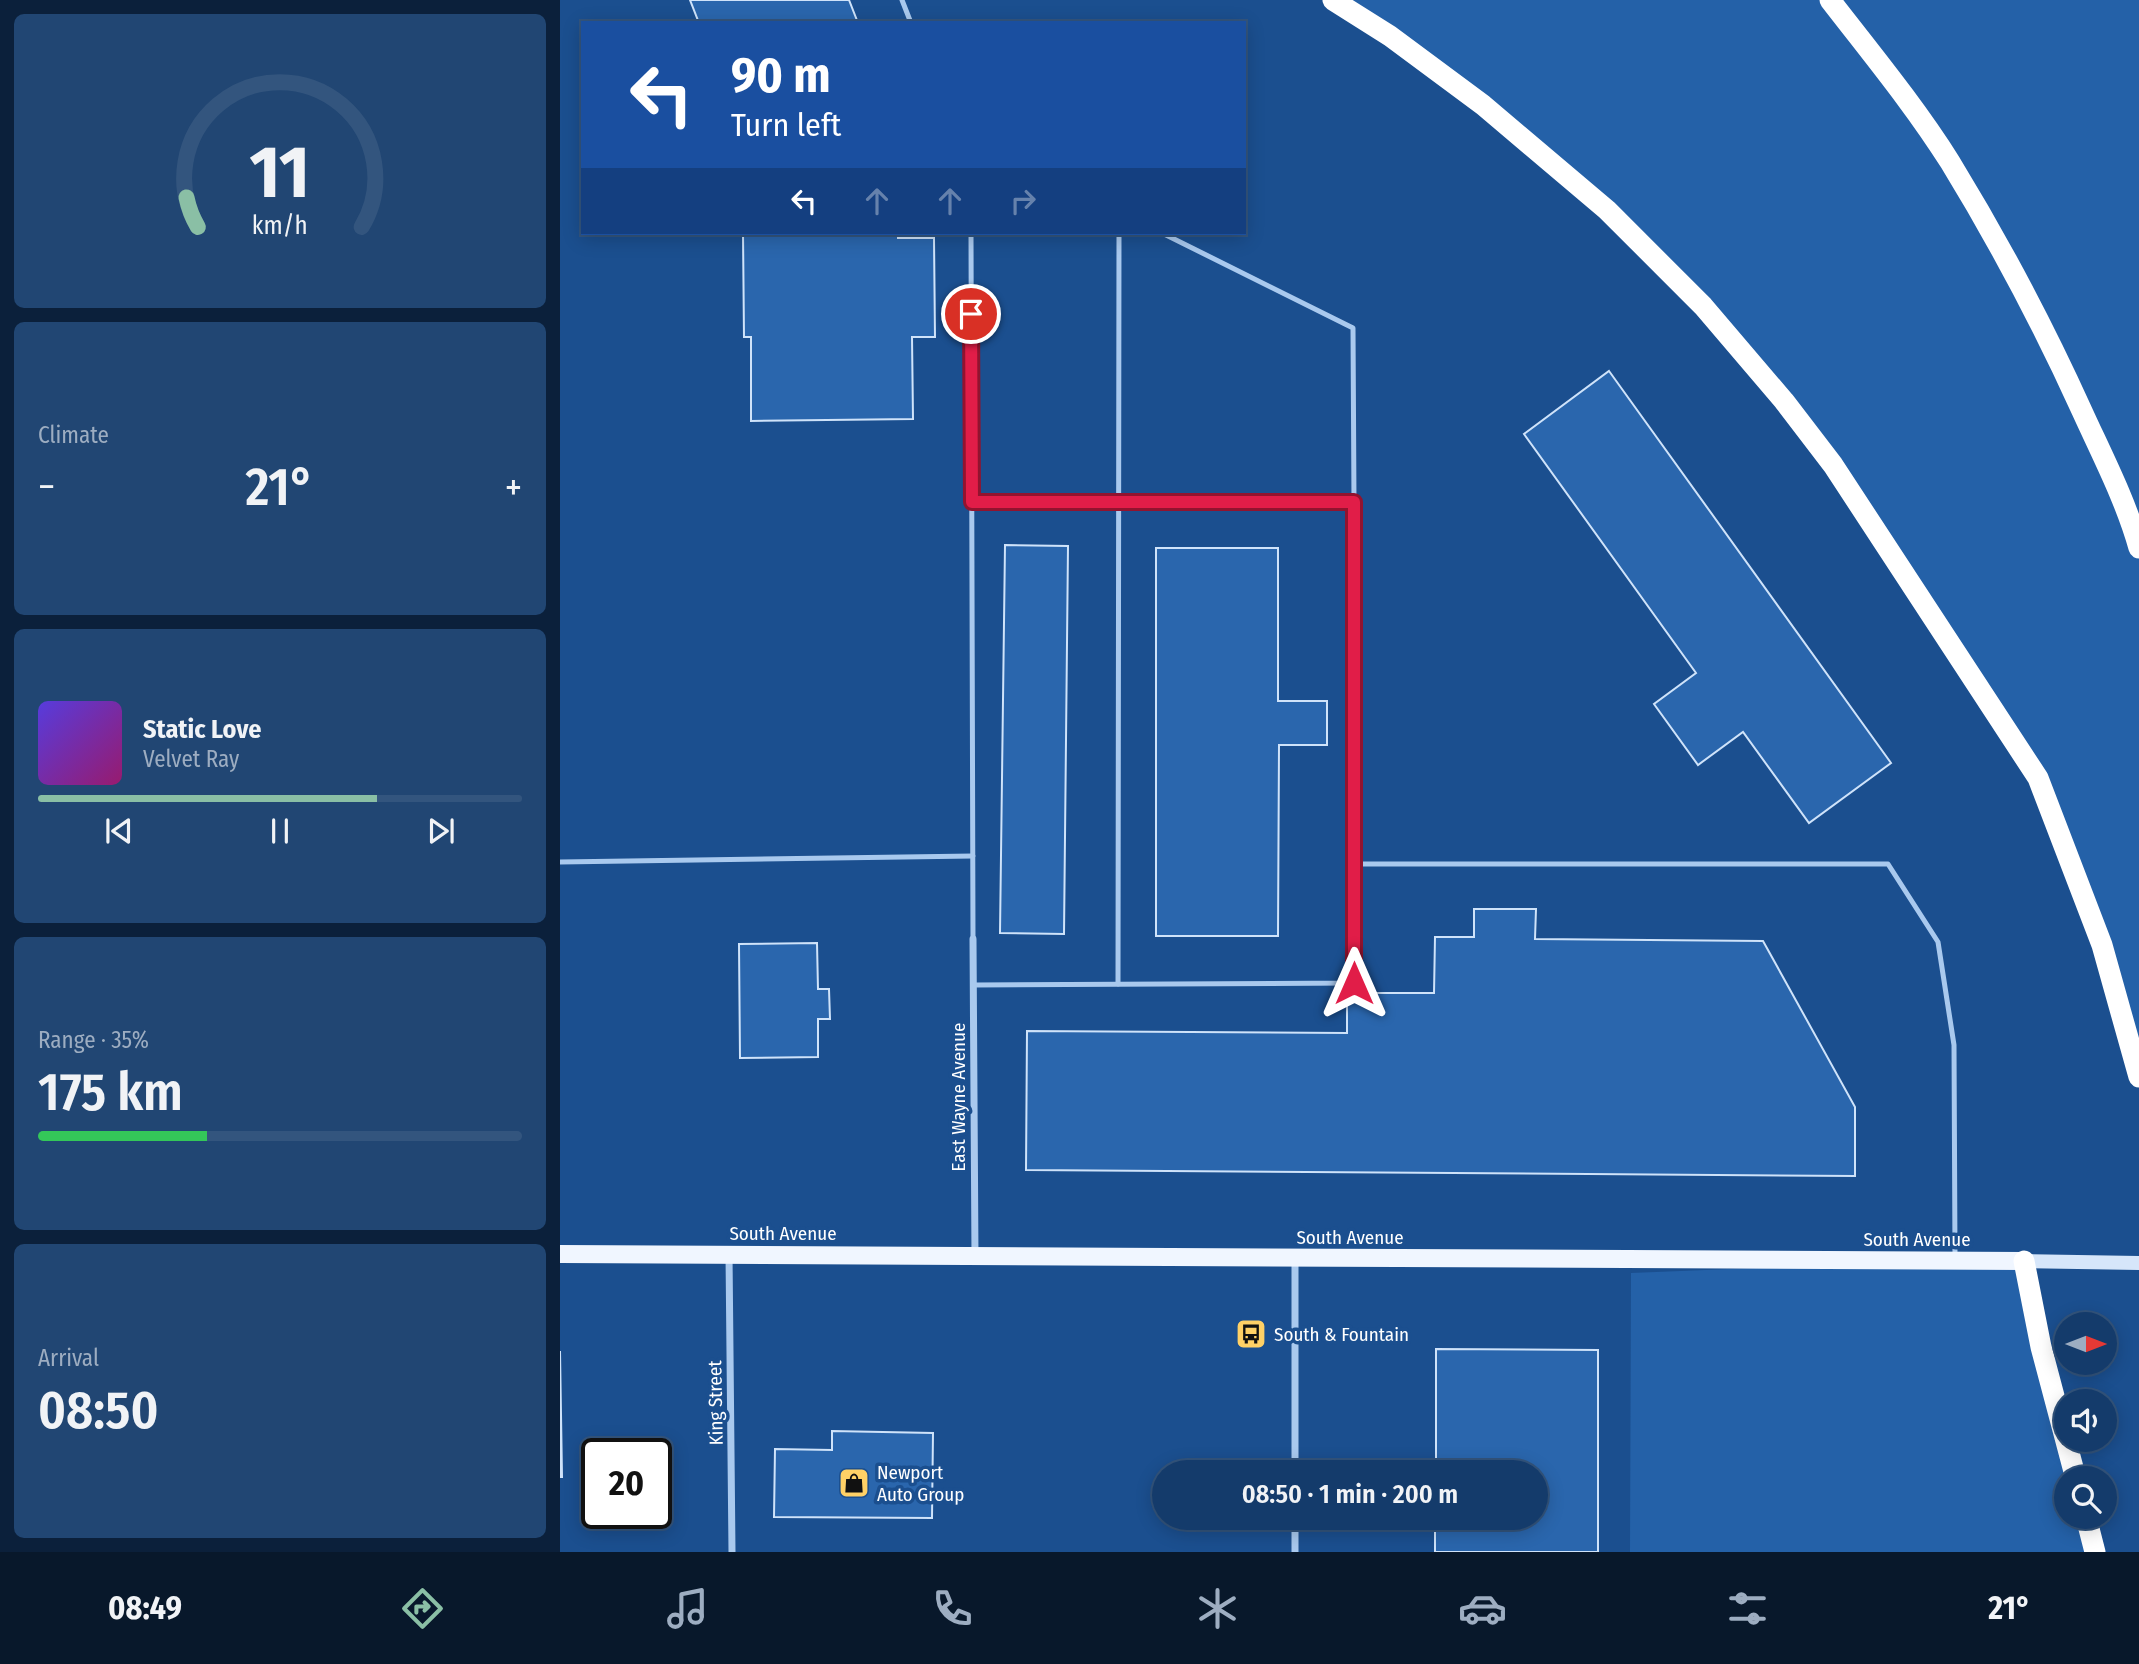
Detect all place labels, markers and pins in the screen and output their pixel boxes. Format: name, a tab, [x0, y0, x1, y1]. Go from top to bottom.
pin	[941, 284, 1001, 344]
bus stop icon: South & Fountain	[1234, 1317, 1268, 1351]
place label: South & Fountain	[1274, 1323, 1409, 1346]
place label: Newport Auto Group	[877, 1461, 964, 1506]
shop icon: Newport Auto Group	[837, 1466, 871, 1500]

